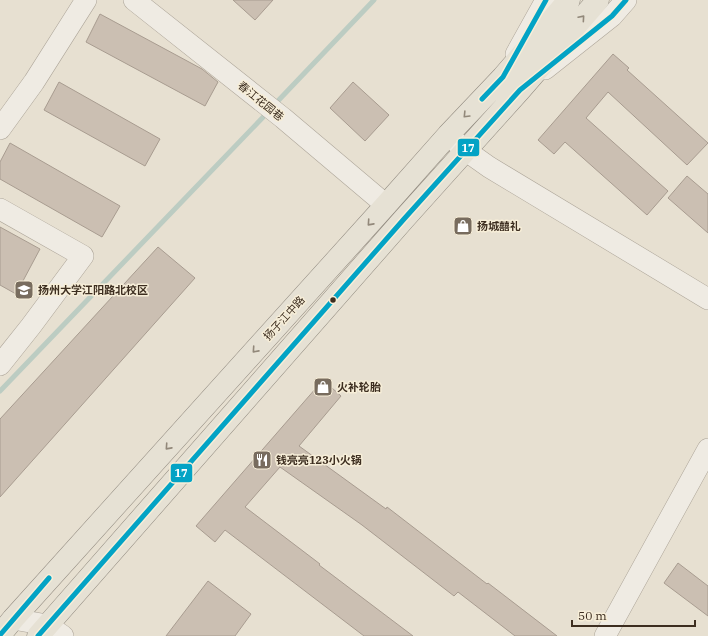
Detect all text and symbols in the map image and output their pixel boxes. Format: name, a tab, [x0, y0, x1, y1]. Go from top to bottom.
one-way arrow	[578, 15, 585, 23]
street label: 春江花园巷	[235, 78, 287, 124]
one-way arrow	[463, 110, 471, 118]
line badge: 17	[457, 138, 480, 157]
text: 17	[461, 141, 475, 155]
shop icon: 扬城囍礼	[452, 215, 474, 237]
one-way arrow	[368, 218, 375, 225]
place label: 扬城囍礼	[477, 219, 521, 233]
school or university icon: 扬州大学江阳路北校区	[13, 279, 35, 301]
place label: 扬州大学江阳路北校区	[38, 283, 148, 297]
street label: 扬子江中路	[260, 293, 308, 343]
unlabelled marker	[328, 295, 338, 305]
one-way arrow	[253, 346, 260, 353]
shop icon: 火补轮胎	[312, 376, 334, 398]
place label: 火补轮胎	[337, 380, 381, 394]
one-way arrow	[165, 442, 173, 450]
restaurant icon: 钱亮亮123小火锅	[251, 449, 273, 471]
place label: 钱亮亮123小火锅	[276, 453, 362, 467]
line badge: 17	[170, 463, 193, 483]
text: 17	[174, 466, 188, 480]
scale bar	[572, 602, 695, 628]
text: 50 m	[578, 608, 607, 623]

